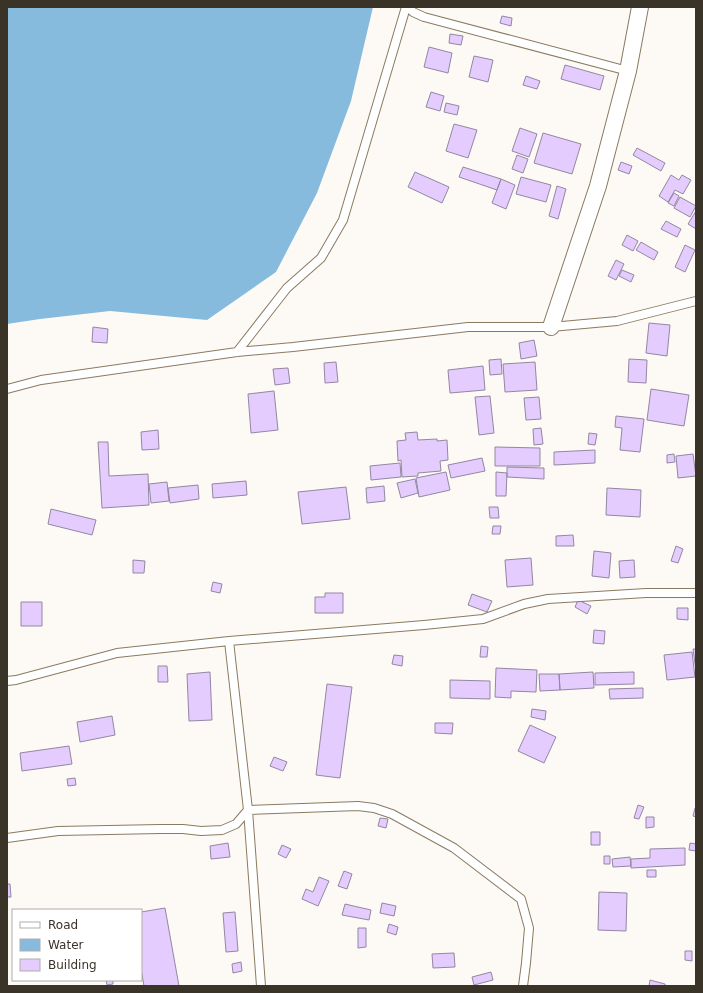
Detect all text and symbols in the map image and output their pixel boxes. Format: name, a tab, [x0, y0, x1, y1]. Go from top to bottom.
legend	[12, 909, 142, 981]
text: Road	[48, 918, 78, 932]
text: Water	[48, 938, 84, 952]
text: Building	[48, 958, 97, 972]

